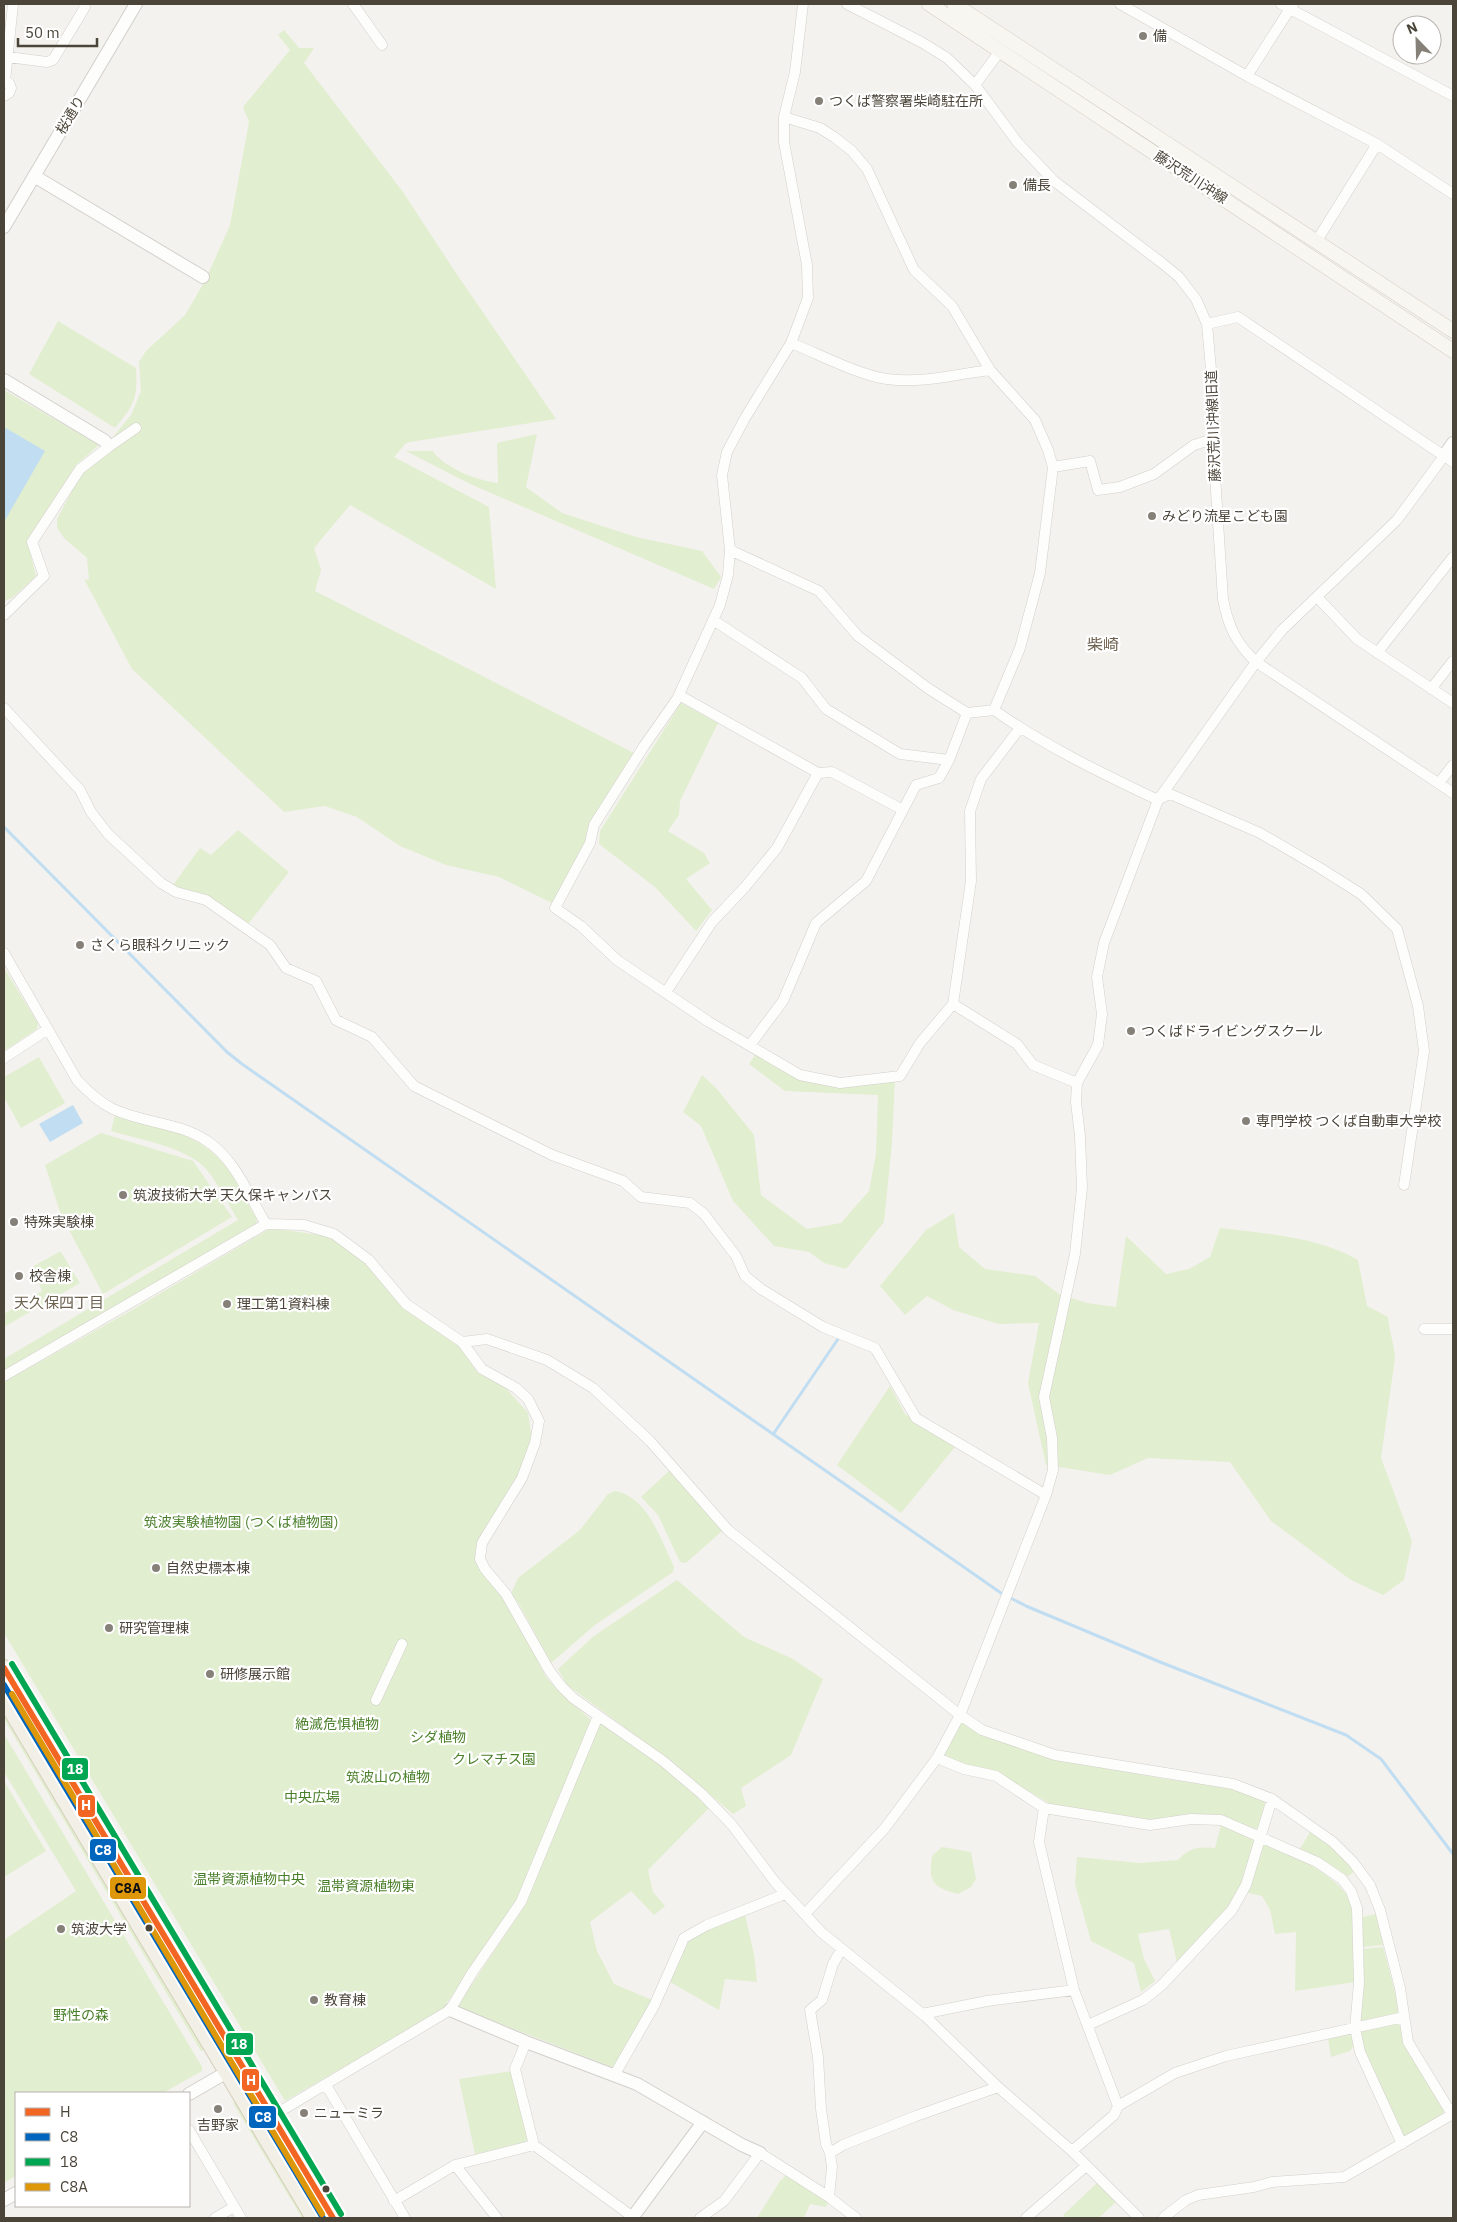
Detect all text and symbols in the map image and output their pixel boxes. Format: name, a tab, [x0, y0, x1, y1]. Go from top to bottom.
scale bar	[18, 15, 96, 47]
north arrow	[1392, 15, 1442, 65]
text: N	[1404, 18, 1420, 38]
text: 50 m	[25, 23, 60, 42]
place label: 備	[1153, 27, 1167, 45]
marker: 備	[1137, 30, 1149, 42]
street label: 桜通り	[51, 92, 89, 138]
place label: つくば警察署柴崎駐在所	[829, 92, 983, 110]
marker: つくば警察署柴崎駐在所	[813, 95, 825, 107]
street label: 藤沢荒川沖線	[1151, 147, 1231, 207]
place label: 備長	[1023, 176, 1051, 194]
marker: 備長	[1007, 179, 1019, 191]
street label: 藤沢荒川沖線旧道	[1202, 370, 1224, 482]
place label: みどり流星こども園	[1162, 507, 1288, 525]
marker: みどり流星こども園	[1146, 510, 1158, 522]
district label: 柴崎	[1087, 634, 1119, 654]
place label: さくら眼科クリニック	[90, 936, 230, 954]
marker: さくら眼科クリニック	[74, 939, 86, 951]
place label: つくばドライビングスクール	[1141, 1022, 1323, 1040]
marker: つくばドライビングスクール	[1125, 1025, 1137, 1037]
place label: 専門学校 つくば自動車大学校	[1256, 1112, 1441, 1130]
marker: 専門学校 つくば自動車大学校	[1240, 1115, 1252, 1127]
place label: 筑波技術大学 天久保キャンパス	[133, 1186, 332, 1204]
marker: 筑波技術大学 天久保キャンパス	[117, 1189, 129, 1201]
place label: 特殊実験棟	[24, 1213, 94, 1231]
marker: 特殊実験棟	[8, 1216, 20, 1228]
place label: 校舎棟	[29, 1267, 71, 1285]
marker: 校舎棟	[13, 1270, 25, 1282]
district label: 天久保四丁目	[14, 1293, 104, 1312]
place label: 理工第1資料棟	[237, 1295, 329, 1313]
marker: 理工第1資料棟	[221, 1298, 233, 1310]
park label: 筑波実験植物園 (つくば植物園)	[144, 1513, 338, 1531]
place label: 自然史標本棟	[166, 1559, 250, 1577]
marker: 自然史標本棟	[150, 1562, 162, 1574]
place label: 研究管理棟	[119, 1619, 189, 1637]
marker: 研究管理棟	[103, 1622, 115, 1634]
place label: 研修展示館	[220, 1665, 290, 1683]
marker: 研修展示館	[204, 1668, 216, 1680]
park label: 絶滅危惧植物	[295, 1715, 379, 1733]
park label: シダ植物	[410, 1728, 466, 1746]
park label: クレマチス園	[452, 1750, 536, 1768]
line badge: 18	[61, 1757, 89, 1781]
text: 18	[67, 1760, 83, 1778]
park label: 筑波山の植物	[346, 1768, 430, 1786]
park label: 中央広場	[284, 1788, 340, 1806]
line badge: H	[77, 1794, 96, 1818]
text: H	[81, 1796, 91, 1814]
line badge: C8	[89, 1838, 117, 1862]
text: C8	[94, 1841, 112, 1859]
park label: 温帯資源植物中央	[193, 1870, 305, 1888]
line badge: C8A	[109, 1876, 147, 1900]
park label: 温帯資源植物東	[317, 1877, 415, 1895]
text: C8A	[114, 1879, 142, 1897]
place label: 筑波大学	[71, 1920, 127, 1938]
marker: 筑波大学	[55, 1923, 67, 1935]
unlabelled marker	[144, 1923, 154, 1933]
place label: 教育棟	[324, 1991, 366, 2009]
marker: 教育棟	[308, 1994, 320, 2006]
park label: 野性の森	[53, 2006, 109, 2024]
line badge: 18	[225, 2032, 254, 2056]
text: 18	[231, 2035, 247, 2053]
line badge: H	[241, 2068, 260, 2092]
text: H	[246, 2071, 256, 2089]
legend	[15, 2092, 190, 2207]
text: H	[60, 2102, 71, 2121]
marker: 吉野家	[212, 2103, 224, 2115]
place label: ニューミラ	[314, 2104, 384, 2122]
line badge: C8	[248, 2105, 277, 2129]
marker: ニューミラ	[298, 2107, 310, 2119]
text: C8	[254, 2108, 272, 2126]
place label: 吉野家	[197, 2116, 239, 2134]
text: C8	[60, 2127, 78, 2146]
text: 18	[60, 2152, 78, 2171]
text: C8A	[60, 2177, 88, 2196]
unlabelled marker	[321, 2184, 331, 2194]

